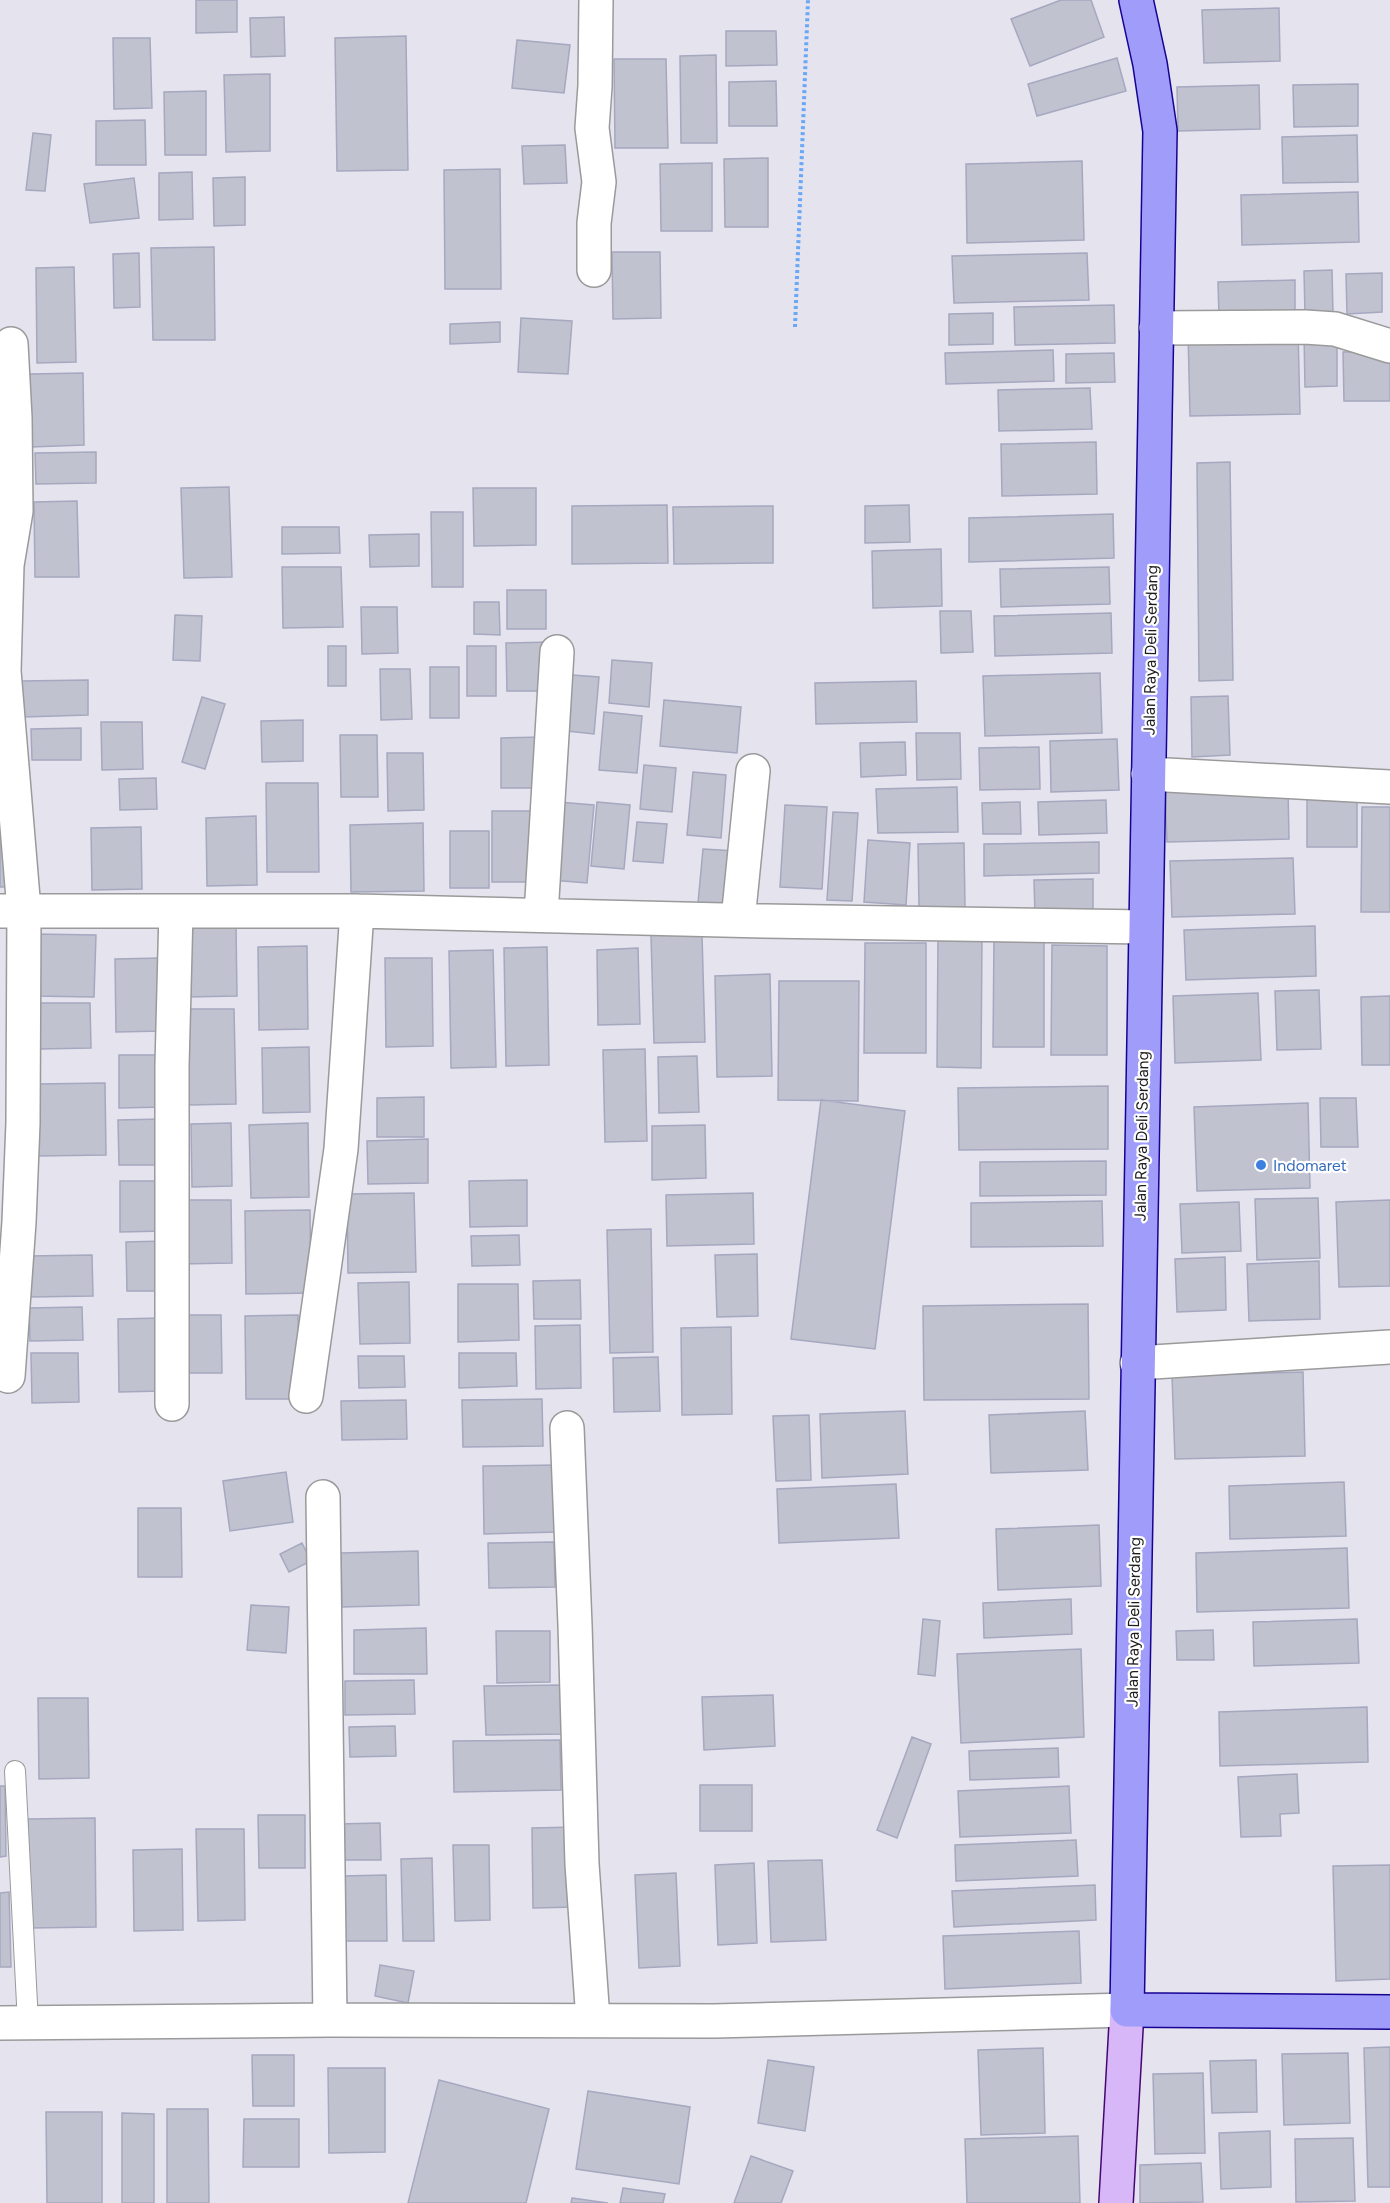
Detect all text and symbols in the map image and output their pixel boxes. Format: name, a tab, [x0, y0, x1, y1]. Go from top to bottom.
street label: Jalan Raya Deli Serdang	[1140, 565, 1161, 735]
street label: Jalan Raya Deli Serdang	[1131, 1051, 1152, 1221]
place label: Indomaret	[1273, 1156, 1347, 1175]
marker: Indomaret	[1254, 1158, 1268, 1172]
street label: Jalan Raya Deli Serdang	[1123, 1537, 1144, 1707]

